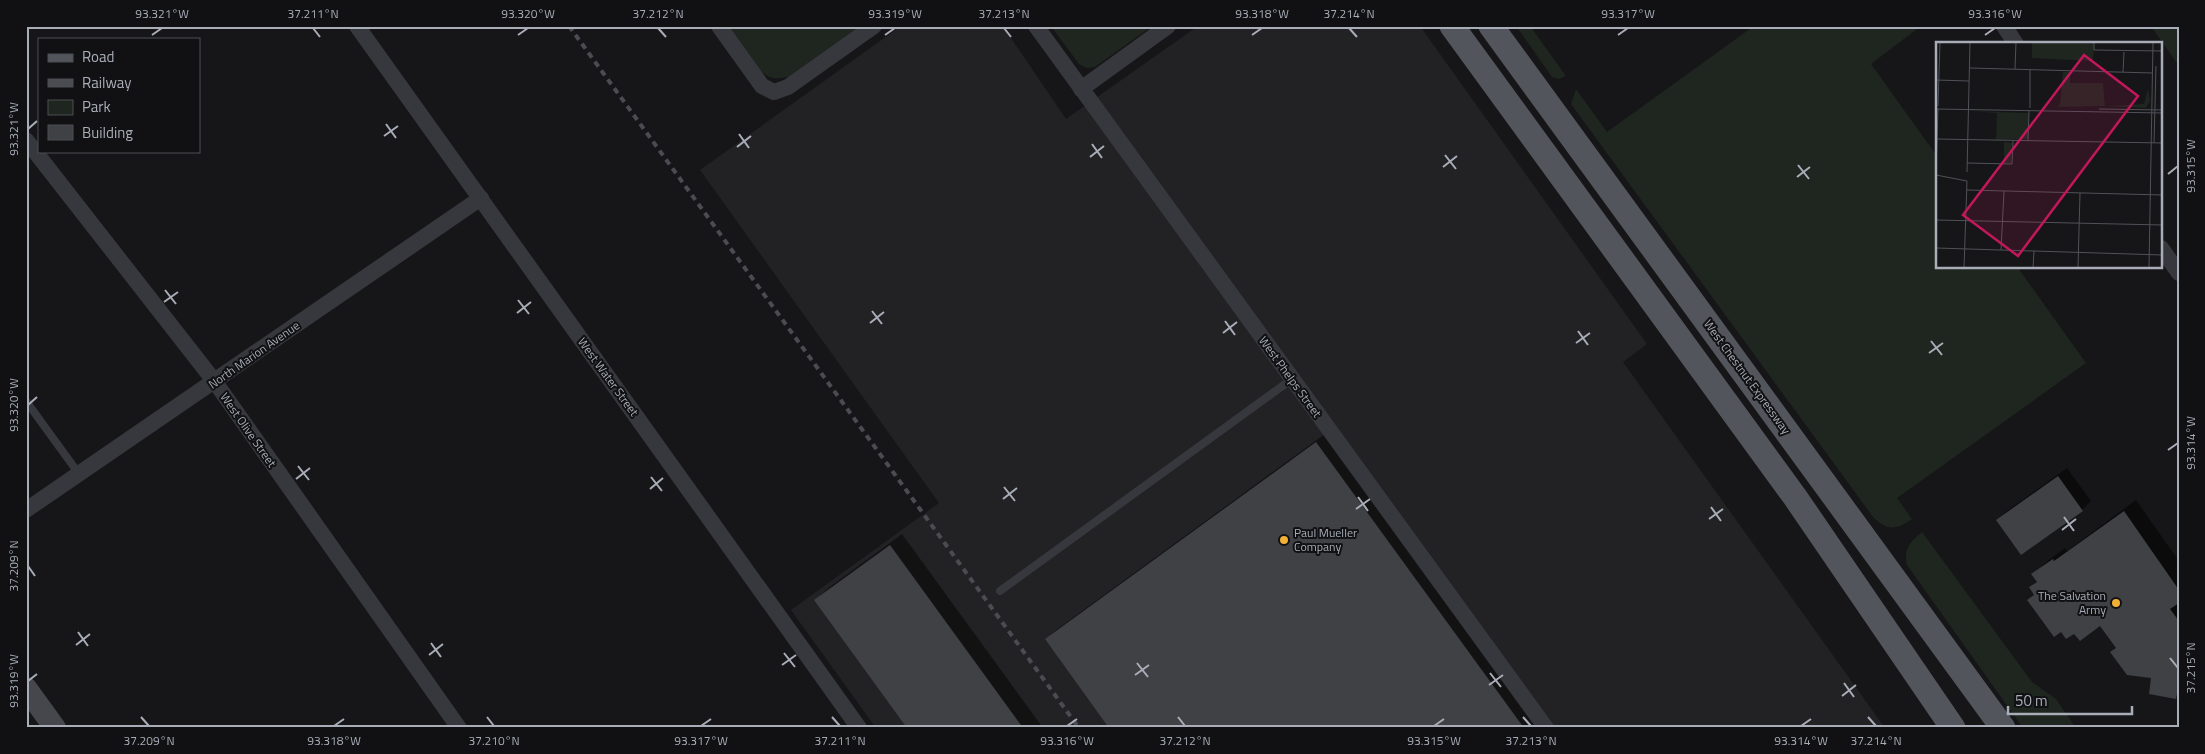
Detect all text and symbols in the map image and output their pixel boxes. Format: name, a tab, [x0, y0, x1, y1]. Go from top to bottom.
text: 93.321°W	[135, 4, 189, 23]
text: 37.211°N	[287, 4, 339, 23]
text: 93.320°W	[501, 4, 555, 23]
text: 37.212°N	[632, 4, 684, 23]
text: 93.319°W	[868, 4, 922, 23]
text: 37.213°N	[978, 4, 1030, 23]
text: 93.318°W	[1235, 4, 1289, 23]
text: 37.214°N	[1323, 4, 1375, 23]
text: 93.317°W	[1601, 4, 1655, 23]
text: 93.316°W	[1968, 4, 2022, 23]
legend	[38, 38, 200, 152]
inset map	[1936, 42, 2162, 269]
text: Road	[82, 45, 114, 68]
text: Railway	[82, 71, 132, 94]
text: Park	[82, 95, 111, 118]
text: 93.321°W	[4, 102, 23, 156]
text: Building	[82, 121, 133, 144]
text: 93.315°W	[2181, 139, 2200, 193]
street label: West Chestnut Expressway	[1699, 315, 1796, 438]
street label: North Marion Avenue	[204, 316, 303, 393]
street label: West Phelps Street	[1254, 332, 1327, 422]
street label: West Water Street	[573, 333, 644, 421]
text: 93.320°W	[4, 378, 23, 432]
street label: West Olive Street	[216, 388, 282, 472]
text: 93.314°W	[2181, 416, 2200, 470]
place label: Paul Mueller Company	[1294, 523, 1357, 556]
marker: Paul Mueller Company	[1278, 534, 1290, 546]
text: 37.209°N	[4, 540, 23, 592]
place label: The Salvation Army	[2038, 586, 2106, 619]
marker: The Salvation Army	[2110, 597, 2122, 609]
text: 37.215°N	[2181, 642, 2200, 694]
text: 93.319°W	[4, 654, 23, 708]
scale bar	[2008, 684, 2131, 716]
text: 50 m	[2015, 689, 2048, 712]
text: 37.209°N	[123, 731, 175, 750]
text: 93.318°W	[307, 731, 361, 750]
text: 37.210°N	[468, 731, 520, 750]
text: 93.317°W	[674, 731, 728, 750]
text: 37.211°N	[814, 731, 866, 750]
text: 93.316°W	[1040, 731, 1094, 750]
text: 37.212°N	[1159, 731, 1211, 750]
text: 93.315°W	[1407, 731, 1461, 750]
text: 37.213°N	[1505, 731, 1557, 750]
text: 93.314°W	[1774, 731, 1828, 750]
text: 37.214°N	[1850, 731, 1902, 750]

